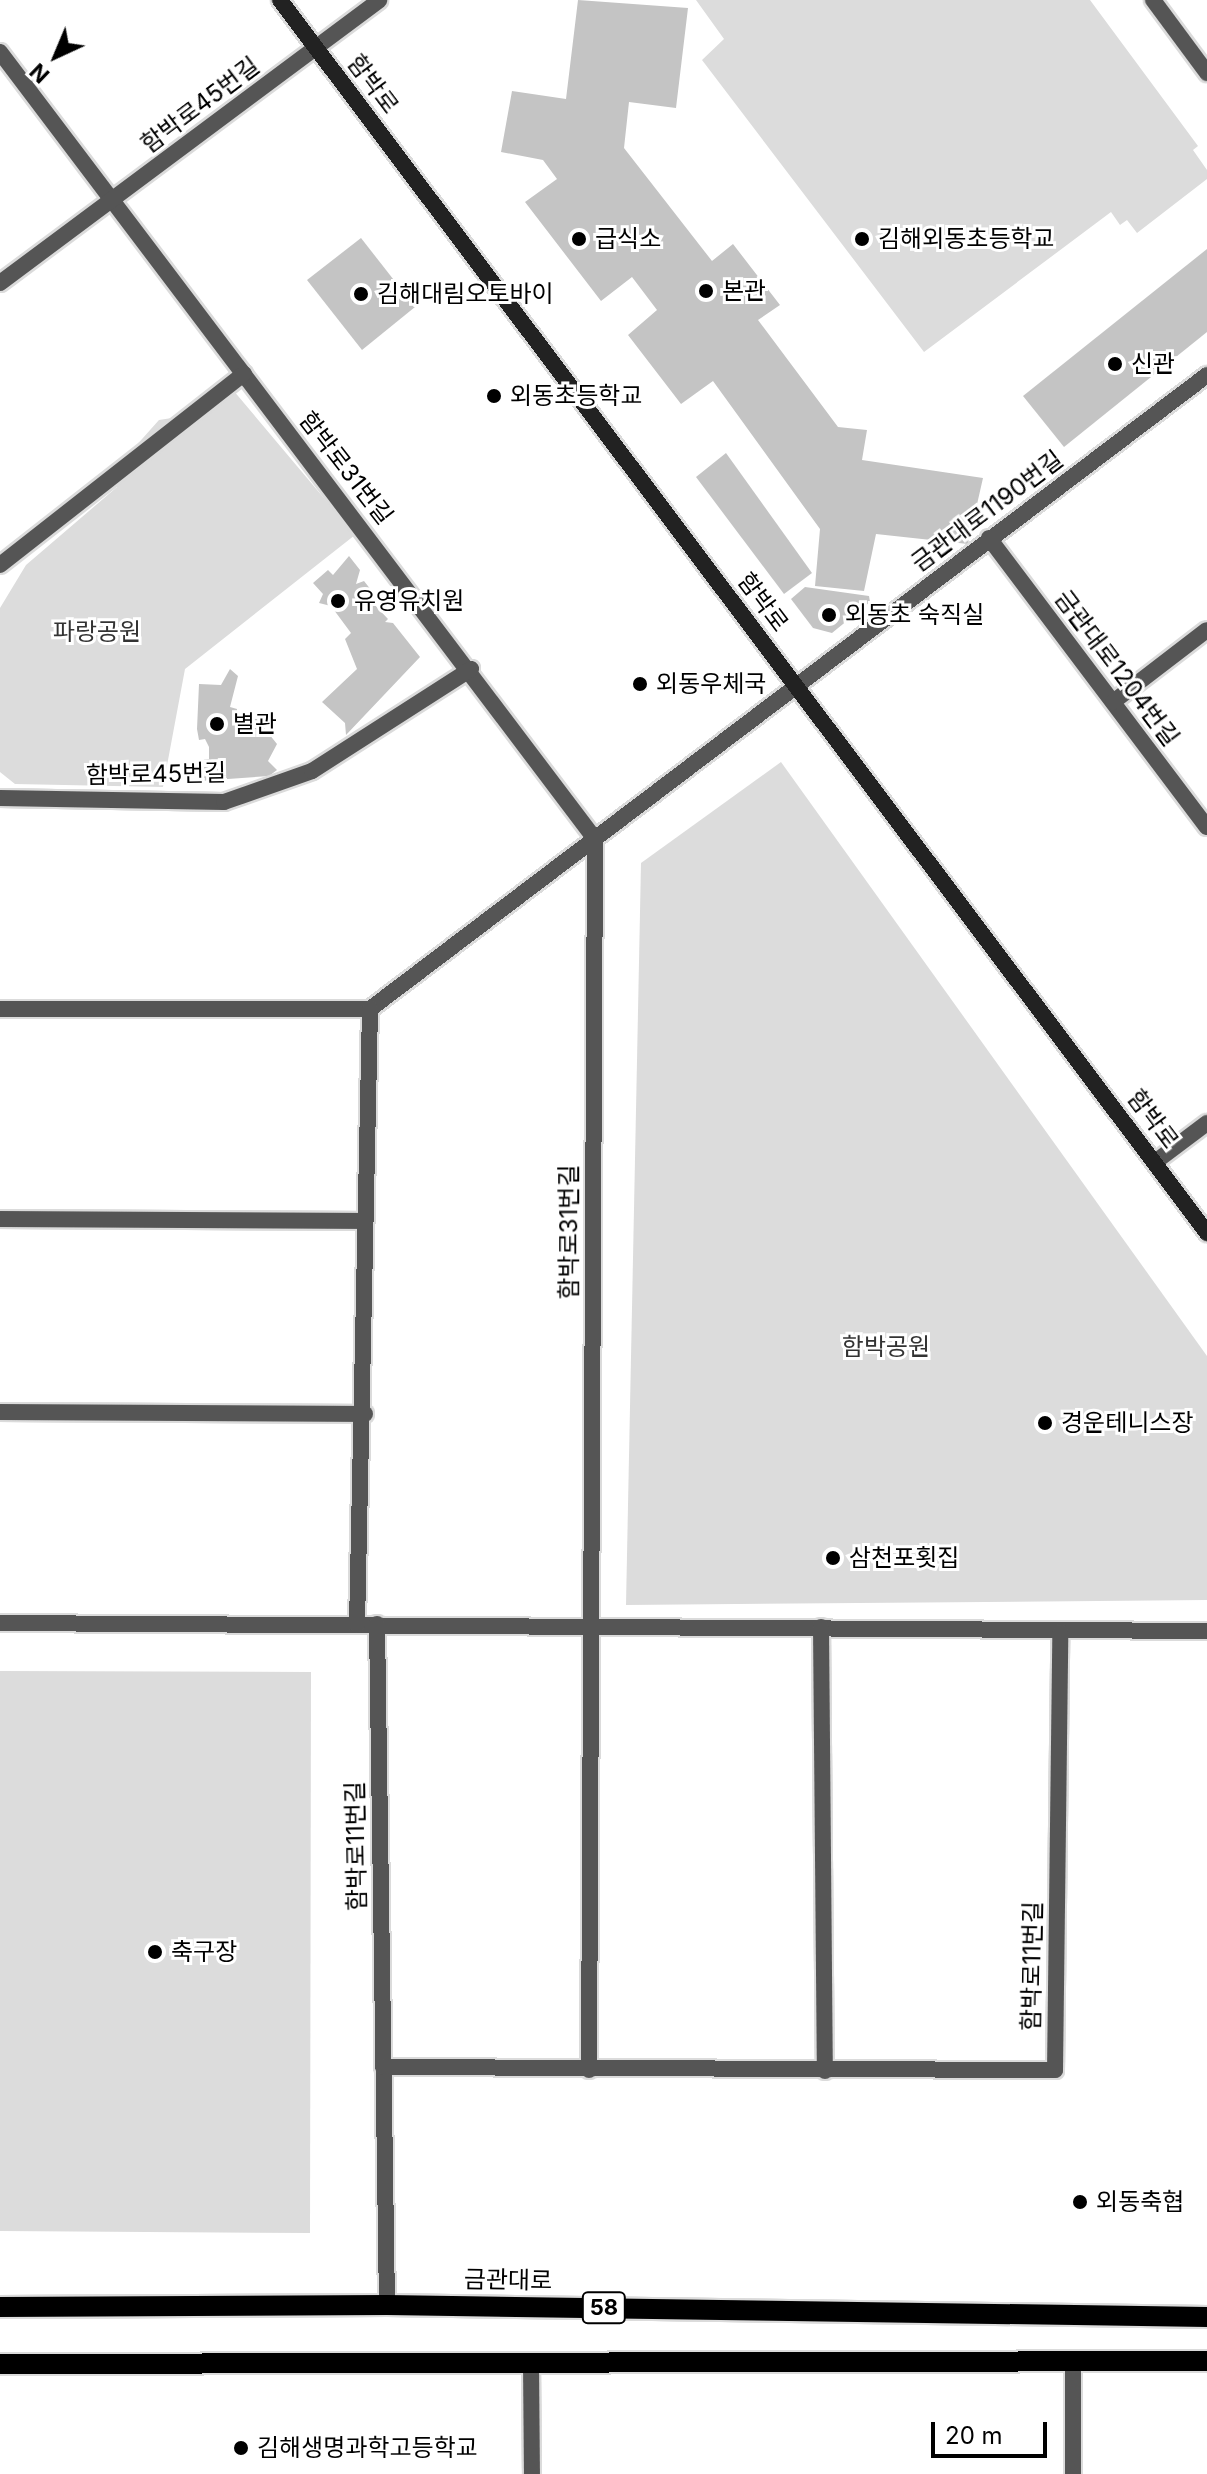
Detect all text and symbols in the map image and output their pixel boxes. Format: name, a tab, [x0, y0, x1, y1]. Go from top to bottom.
north arrow	[16, 16, 96, 96]
street label: 함박로	[342, 49, 404, 119]
street label: 함박로45번길	[135, 51, 265, 159]
text: N	[24, 58, 54, 88]
place label: 급식소	[595, 225, 661, 253]
place label: 김해외동초등학교	[878, 225, 1055, 253]
marker: 급식소	[570, 230, 588, 248]
marker: 김해외동초등학교	[853, 230, 871, 248]
place label: 본관	[722, 277, 766, 305]
place label: 김해대림오토바이	[377, 280, 554, 308]
marker: 본관	[697, 282, 715, 300]
marker: 김해대림오토바이	[352, 285, 370, 303]
place label: 신관	[1131, 350, 1175, 378]
marker: 신관	[1106, 355, 1124, 373]
place label: 외동초등학교	[510, 382, 642, 410]
marker: 외동초등학교	[485, 387, 503, 405]
street label: 함박로31번길	[293, 406, 399, 530]
street label: 금관대로1190번길	[906, 445, 1068, 577]
street label: 함박로	[732, 567, 794, 637]
street label: 금관대로1204번길	[1049, 584, 1185, 752]
place label: 유영유치원	[354, 587, 464, 615]
marker: 유영유치원	[329, 592, 347, 610]
place label: 외동초 숙직실	[845, 601, 984, 629]
marker: 외동초 숙직실	[820, 606, 838, 624]
park label: 파랑공원	[53, 618, 141, 646]
place label: 외동우체국	[656, 670, 766, 698]
marker: 외동우체국	[631, 675, 649, 693]
place label: 별관	[233, 710, 277, 738]
marker: 별관	[208, 715, 226, 733]
street label: 함박로45번길	[86, 758, 226, 790]
street label: 함박로	[1122, 1084, 1184, 1154]
street label: 함박로31번길	[555, 1165, 583, 1299]
park label: 함박공원	[842, 1333, 930, 1361]
place label: 경운테니스장	[1061, 1409, 1193, 1437]
marker: 경운테니스장	[1036, 1414, 1054, 1432]
place label: 삼천포횟집	[849, 1544, 959, 1572]
marker: 삼천포횟집	[824, 1549, 842, 1567]
street label: 함박로11번길	[340, 1781, 372, 1911]
street label: 함박로11번길	[1016, 1901, 1048, 2031]
place label: 축구장	[171, 1938, 237, 1966]
marker: 축구장	[146, 1943, 164, 1961]
place label: 외동축협	[1096, 2188, 1184, 2216]
marker: 외동축협	[1071, 2193, 1089, 2211]
street label: 금관대로	[464, 2265, 552, 2295]
road number: 58	[580, 2290, 628, 2326]
scale bar	[935, 2406, 1051, 2456]
text: 20 m	[945, 2421, 1003, 2450]
place label: 김해생명과학고등학교	[257, 2434, 478, 2462]
marker: 김해생명과학고등학교	[232, 2439, 250, 2457]

